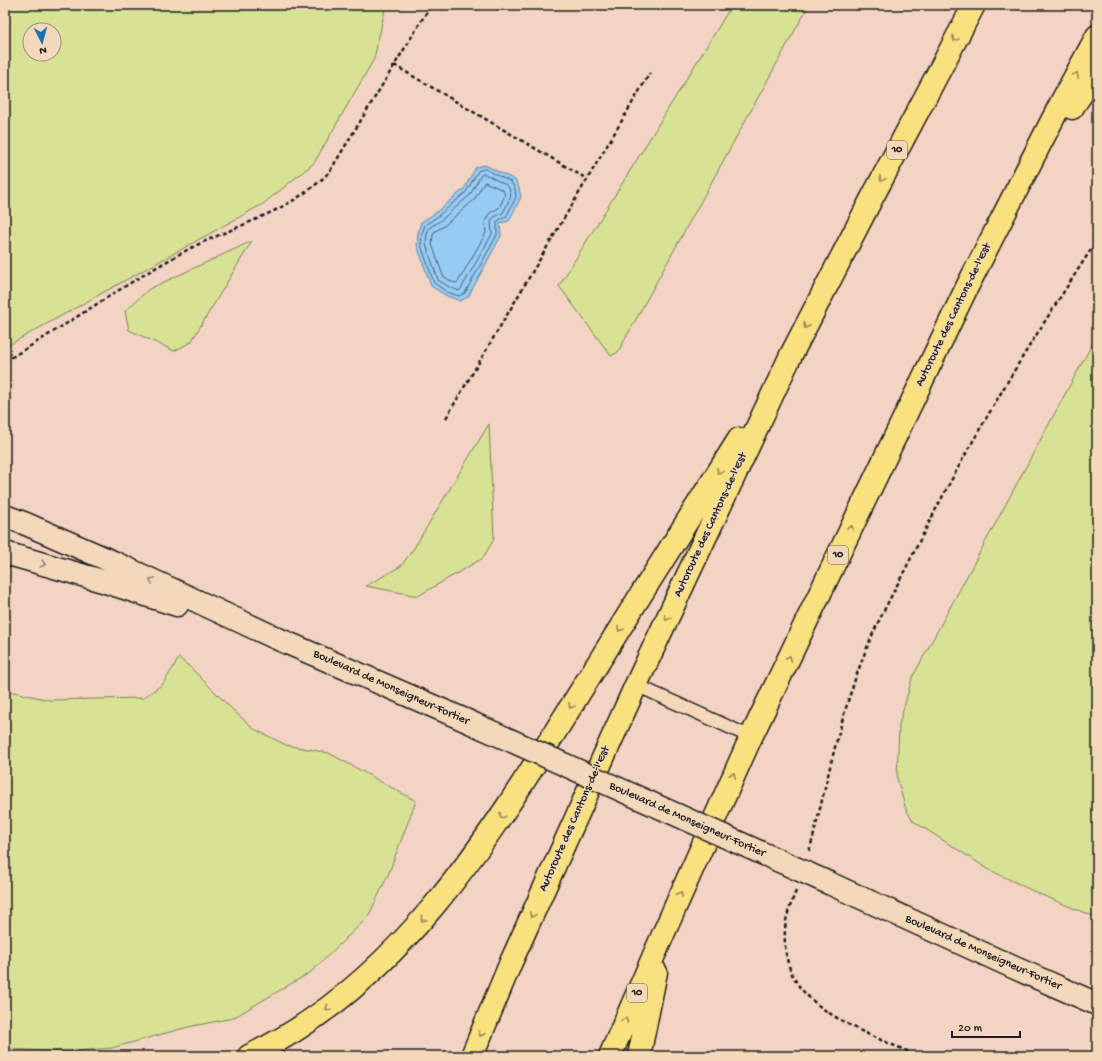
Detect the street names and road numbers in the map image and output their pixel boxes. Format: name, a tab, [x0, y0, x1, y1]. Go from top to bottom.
road number: 10	[887, 141, 907, 159]
street label: Autoroute des Cantons-de-l'Est	[913, 240, 995, 389]
street label: Autoroute des Cantons-de-l'Est	[671, 450, 751, 599]
road number: 10	[828, 546, 848, 564]
street label: Boulevard de Monseigneur-Fortier	[310, 647, 473, 730]
street label: Autoroute des Cantons-de-l'Est	[537, 743, 614, 894]
street label: Boulevard de Monseigneur-Fortier	[606, 779, 769, 862]
street label: Boulevard de Monseigneur-Fortier	[902, 912, 1065, 995]
road number: 10	[627, 984, 647, 1002]

